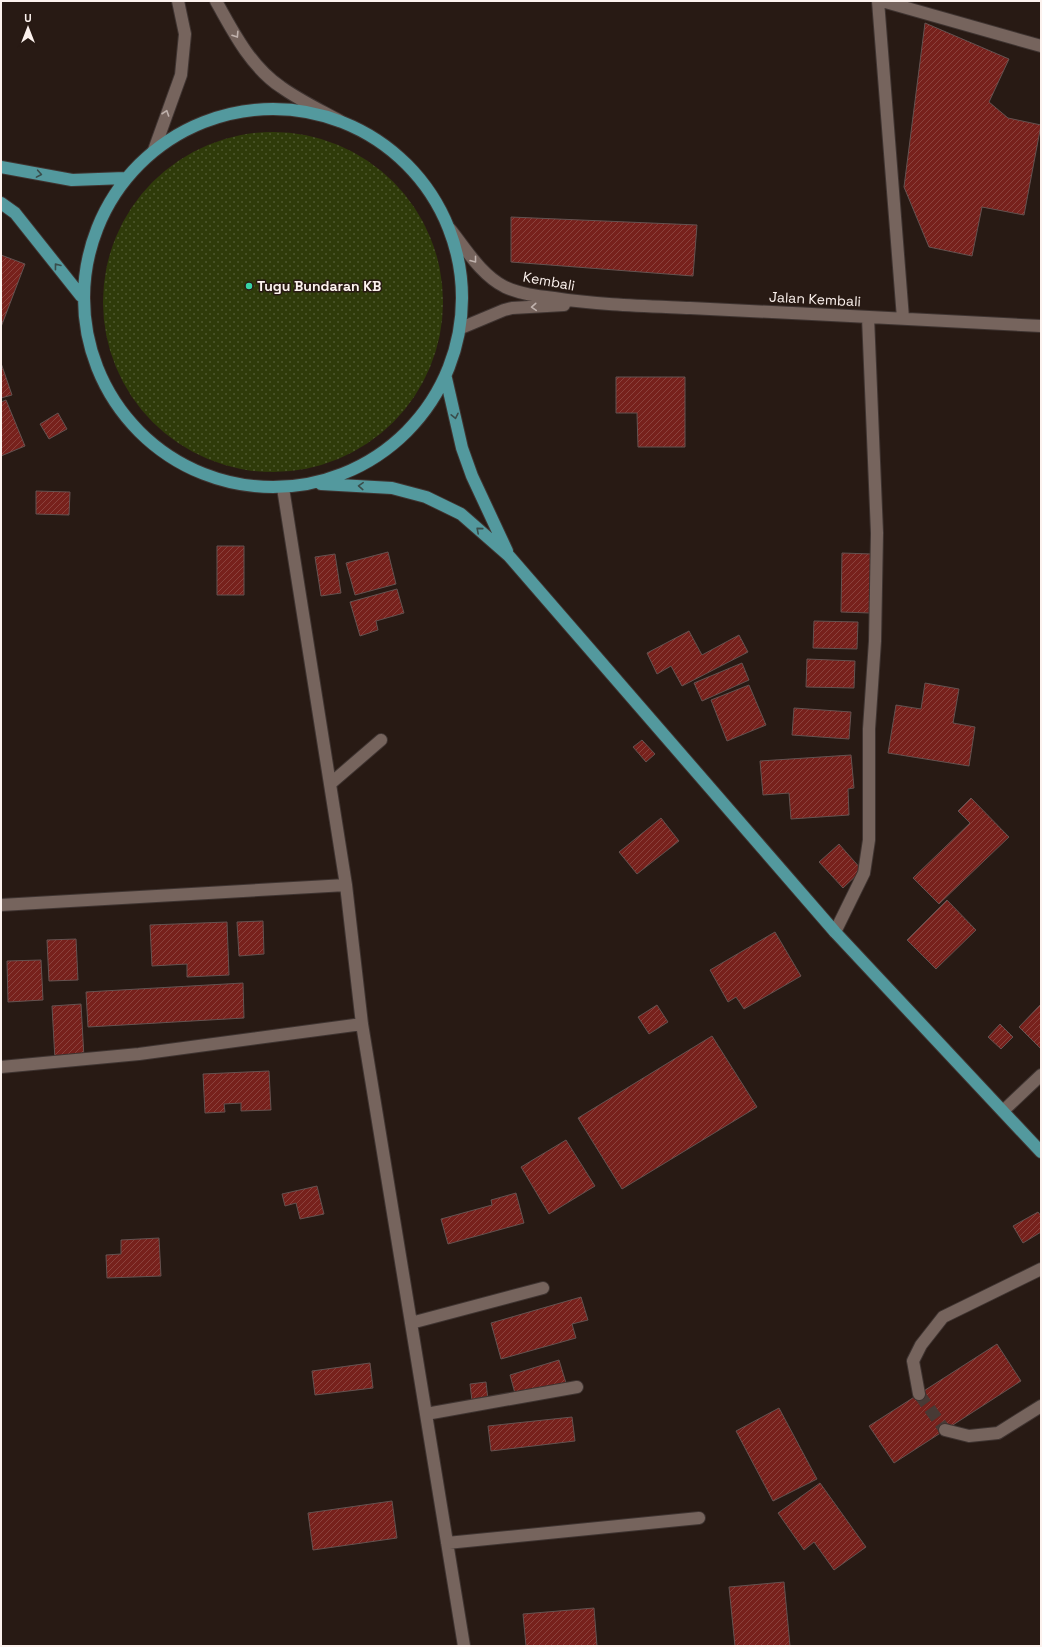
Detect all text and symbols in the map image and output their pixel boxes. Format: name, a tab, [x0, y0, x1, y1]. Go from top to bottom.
north arrow	[8, 8, 48, 48]
text: U	[24, 11, 32, 25]
one-way arrow	[231, 31, 238, 38]
one-way arrow	[162, 110, 170, 117]
one-way arrow	[36, 169, 42, 178]
one-way arrow	[469, 255, 476, 262]
one-way arrow	[55, 263, 62, 270]
street label: Kembali	[522, 268, 576, 294]
place label: Tugu Bundaran KB	[257, 277, 381, 295]
marker: Tugu Bundaran KB	[244, 281, 254, 291]
street label: Jalan Kembali	[768, 288, 862, 310]
one-way arrow	[531, 302, 537, 311]
one-way arrow	[450, 413, 458, 419]
one-way arrow	[358, 482, 364, 491]
one-way arrow	[477, 528, 484, 535]

